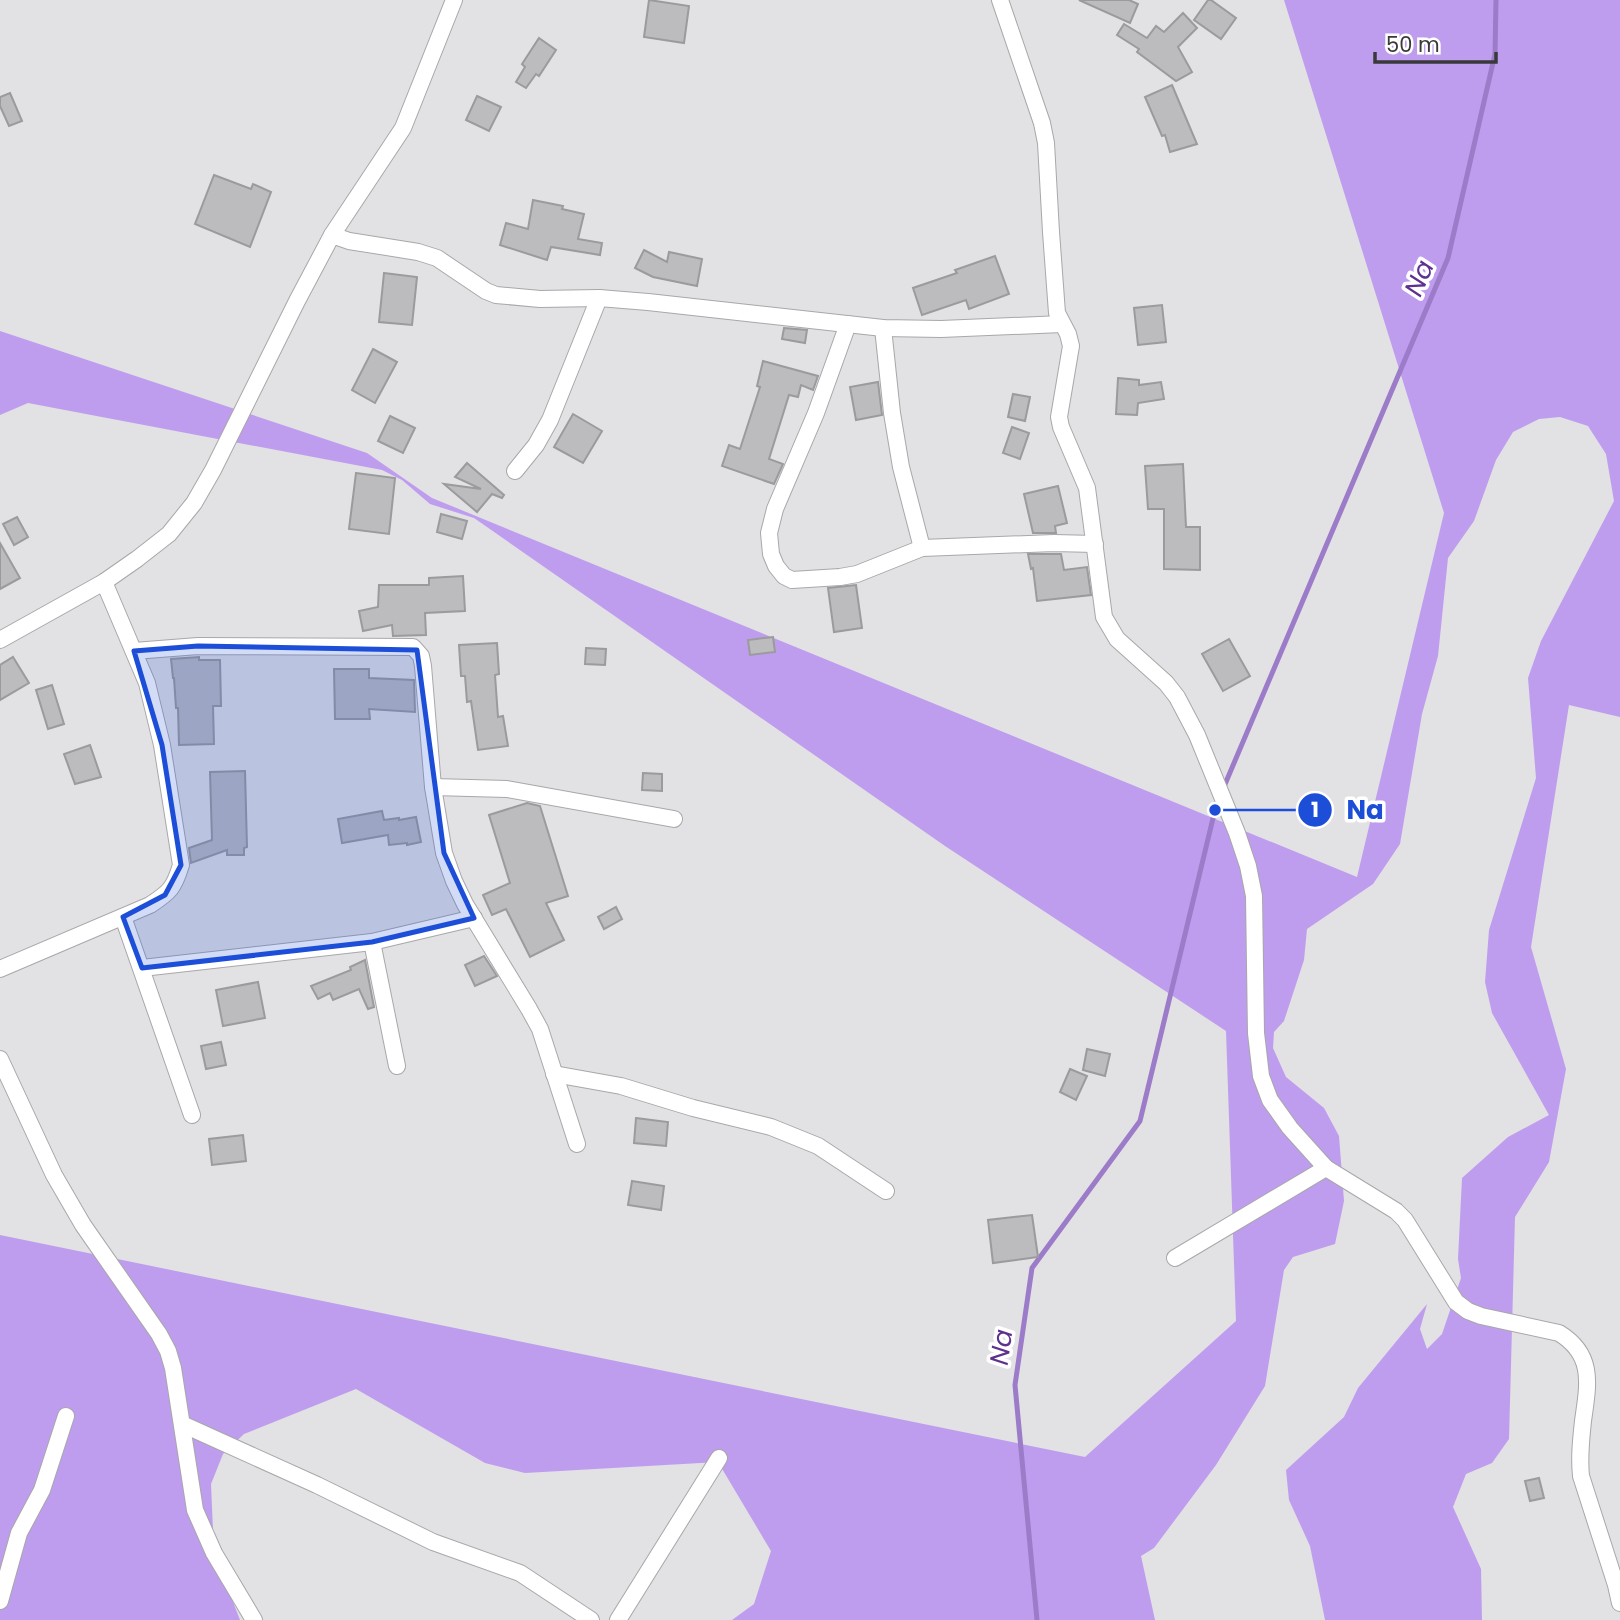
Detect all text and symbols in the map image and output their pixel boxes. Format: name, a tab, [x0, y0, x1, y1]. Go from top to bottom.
scale bar	[1375, 21, 1496, 65]
text: 50 m	[1386, 30, 1440, 59]
water label: Na	[1395, 254, 1443, 302]
callout: Na	[1298, 786, 1398, 833]
text: Na	[1346, 792, 1384, 828]
text: 1	[1311, 795, 1319, 824]
water label: Na	[981, 1327, 1021, 1367]

